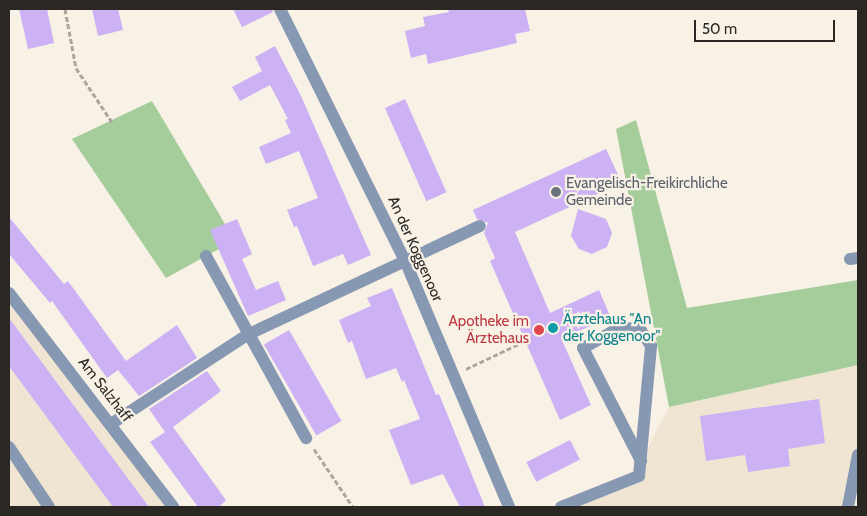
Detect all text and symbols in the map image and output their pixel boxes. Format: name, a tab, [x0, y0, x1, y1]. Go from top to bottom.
scale bar	[697, 10, 838, 42]
text: 50 m	[702, 20, 737, 38]
place label: Evangelisch-Freikirchliche Gemeinde	[566, 174, 728, 209]
marker: Evangelisch-Freikirchliche Gemeinde	[550, 186, 562, 198]
street label: An der Koggenoor	[384, 193, 446, 305]
place label: Ärztehaus "An der Koggenoor"	[563, 310, 660, 345]
place label: Apotheke im Ärztehaus	[449, 312, 529, 347]
marker: Ärztehaus "An der Koggenoor"	[547, 322, 559, 334]
marker: Apotheke im Ärztehaus	[533, 324, 545, 336]
street label: Am Salzhaff	[74, 354, 136, 426]

